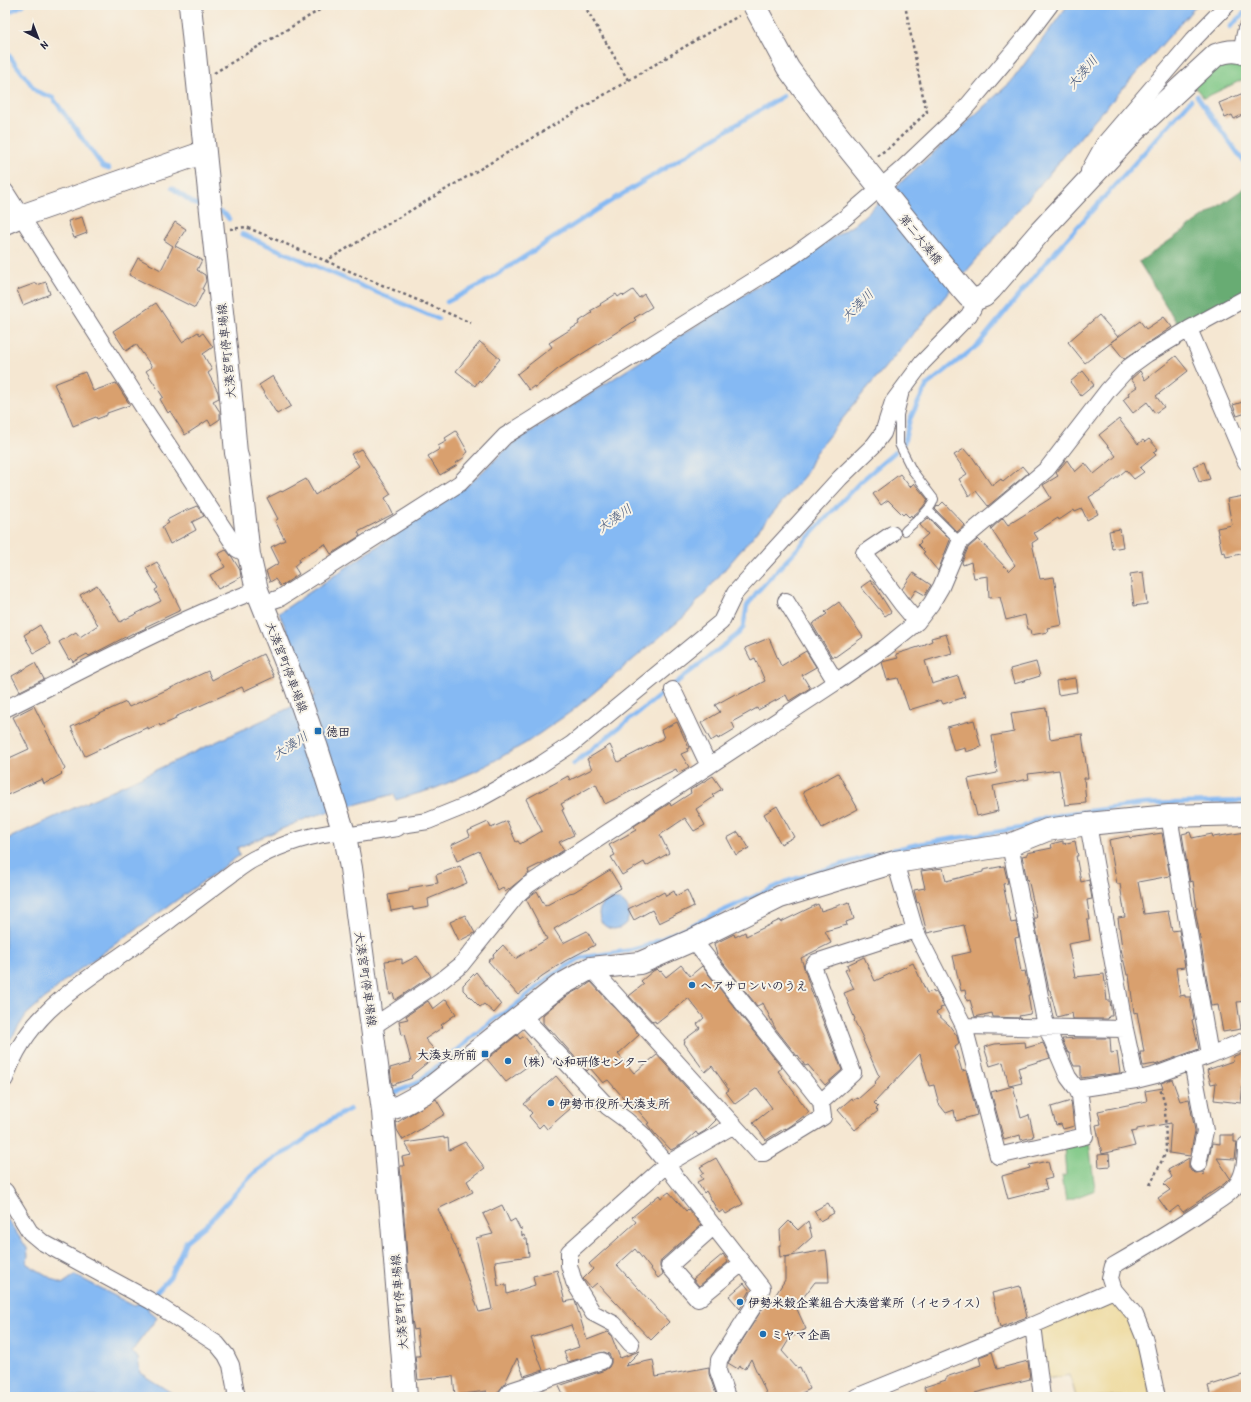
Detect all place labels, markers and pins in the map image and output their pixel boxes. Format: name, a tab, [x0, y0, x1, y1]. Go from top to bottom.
place label: 徳田	[326, 723, 350, 740]
marker: 徳田	[313, 726, 323, 736]
place label: ヘアサロンいのうえ	[700, 977, 808, 994]
marker: ヘアサロンいのうえ	[687, 980, 697, 990]
place label: 大湊支所前	[417, 1046, 477, 1063]
marker: 大湊支所前	[480, 1049, 490, 1059]
place label: （株）心和研修センター	[516, 1053, 648, 1070]
marker: （株）心和研修センター	[503, 1056, 513, 1066]
place label: 伊勢市役所 大湊支所	[559, 1095, 671, 1112]
marker: 伊勢市役所 大湊支所	[546, 1098, 556, 1108]
place label: 伊勢米穀企業組合大湊営業所（イセライス）	[748, 1294, 987, 1311]
marker: 伊勢米穀企業組合大湊営業所（イセライス）	[735, 1297, 745, 1307]
place label: ミヤマ企画	[771, 1326, 831, 1343]
marker: ミヤマ企画	[758, 1329, 768, 1339]

